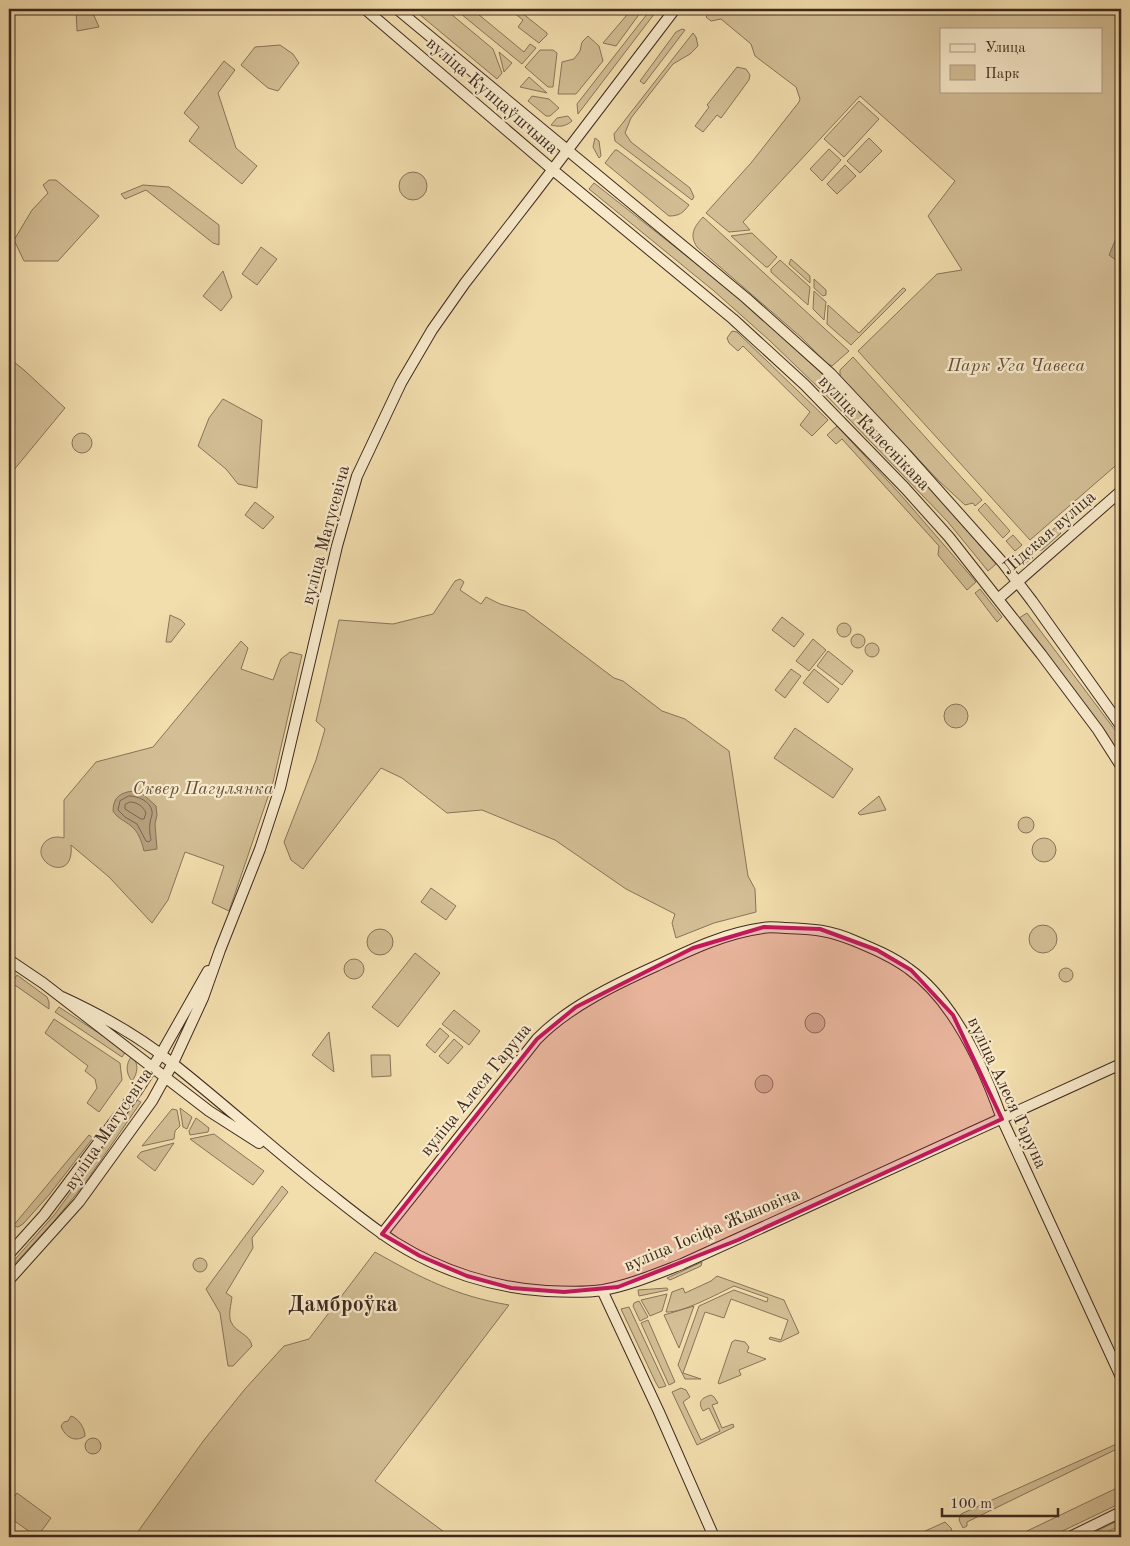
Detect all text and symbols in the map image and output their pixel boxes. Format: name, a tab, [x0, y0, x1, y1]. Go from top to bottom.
legend	[940, 28, 1102, 92]
street label: вуліца Кунцаўшчына	[423, 34, 561, 158]
text: Улица	[985, 41, 1026, 56]
text: Парк	[985, 67, 1020, 82]
park label: Парк Уга Чавеса	[946, 357, 1085, 375]
street label: вуліца Калеснікава	[815, 372, 933, 494]
street label: вуліца Матусевіча	[299, 463, 353, 607]
street label: Лідская вуліца	[999, 488, 1099, 578]
park label: Сквер Пагулянка	[132, 780, 274, 798]
street label: вуліца Алеся Гаруна	[964, 1014, 1050, 1172]
street label: вуліца Алеся Гаруна	[417, 1020, 535, 1160]
street label: вуліца Матусевіча	[61, 1064, 157, 1194]
street label: вуліца Іосіфа Жыновіча	[622, 1185, 803, 1276]
district label: Дамброўка	[288, 1294, 398, 1316]
scale bar	[942, 1486, 1059, 1518]
text: 100 m	[950, 1497, 992, 1512]

